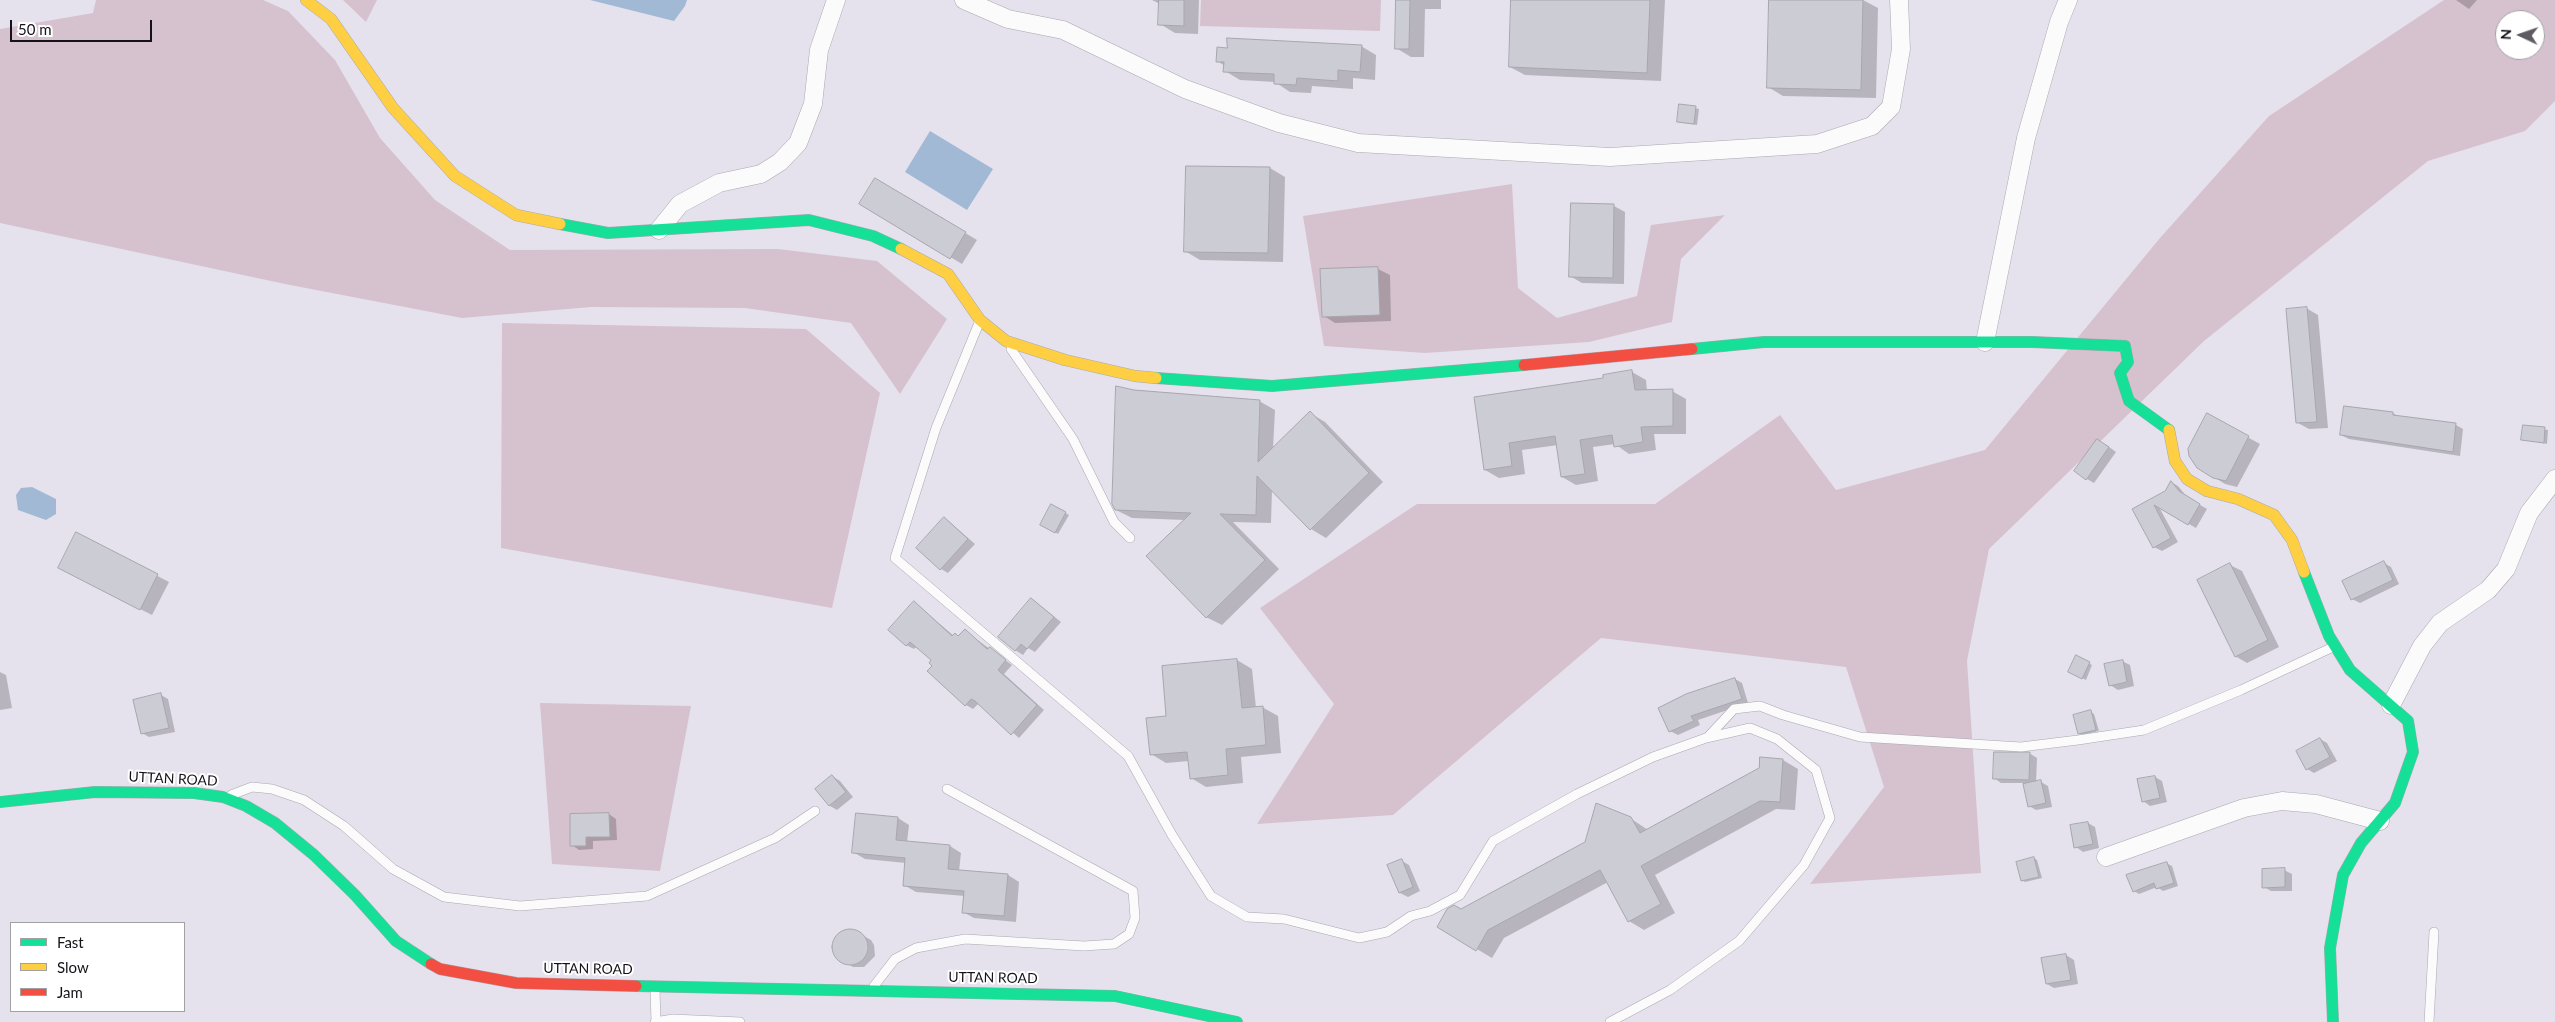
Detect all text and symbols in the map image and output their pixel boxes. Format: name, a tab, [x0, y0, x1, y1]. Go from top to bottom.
scale bar	[12, 10, 155, 42]
north arrow	[2495, 10, 2545, 60]
text: 50 m	[18, 20, 52, 38]
text: N	[2497, 28, 2514, 40]
street label: UTTAN ROAD	[128, 768, 218, 790]
legend	[10, 922, 185, 1012]
text: Fast	[57, 933, 84, 951]
text: Slow	[57, 958, 89, 976]
street label: UTTAN ROAD	[543, 960, 633, 978]
street label: UTTAN ROAD	[948, 969, 1038, 987]
text: Jam	[57, 983, 83, 1001]

